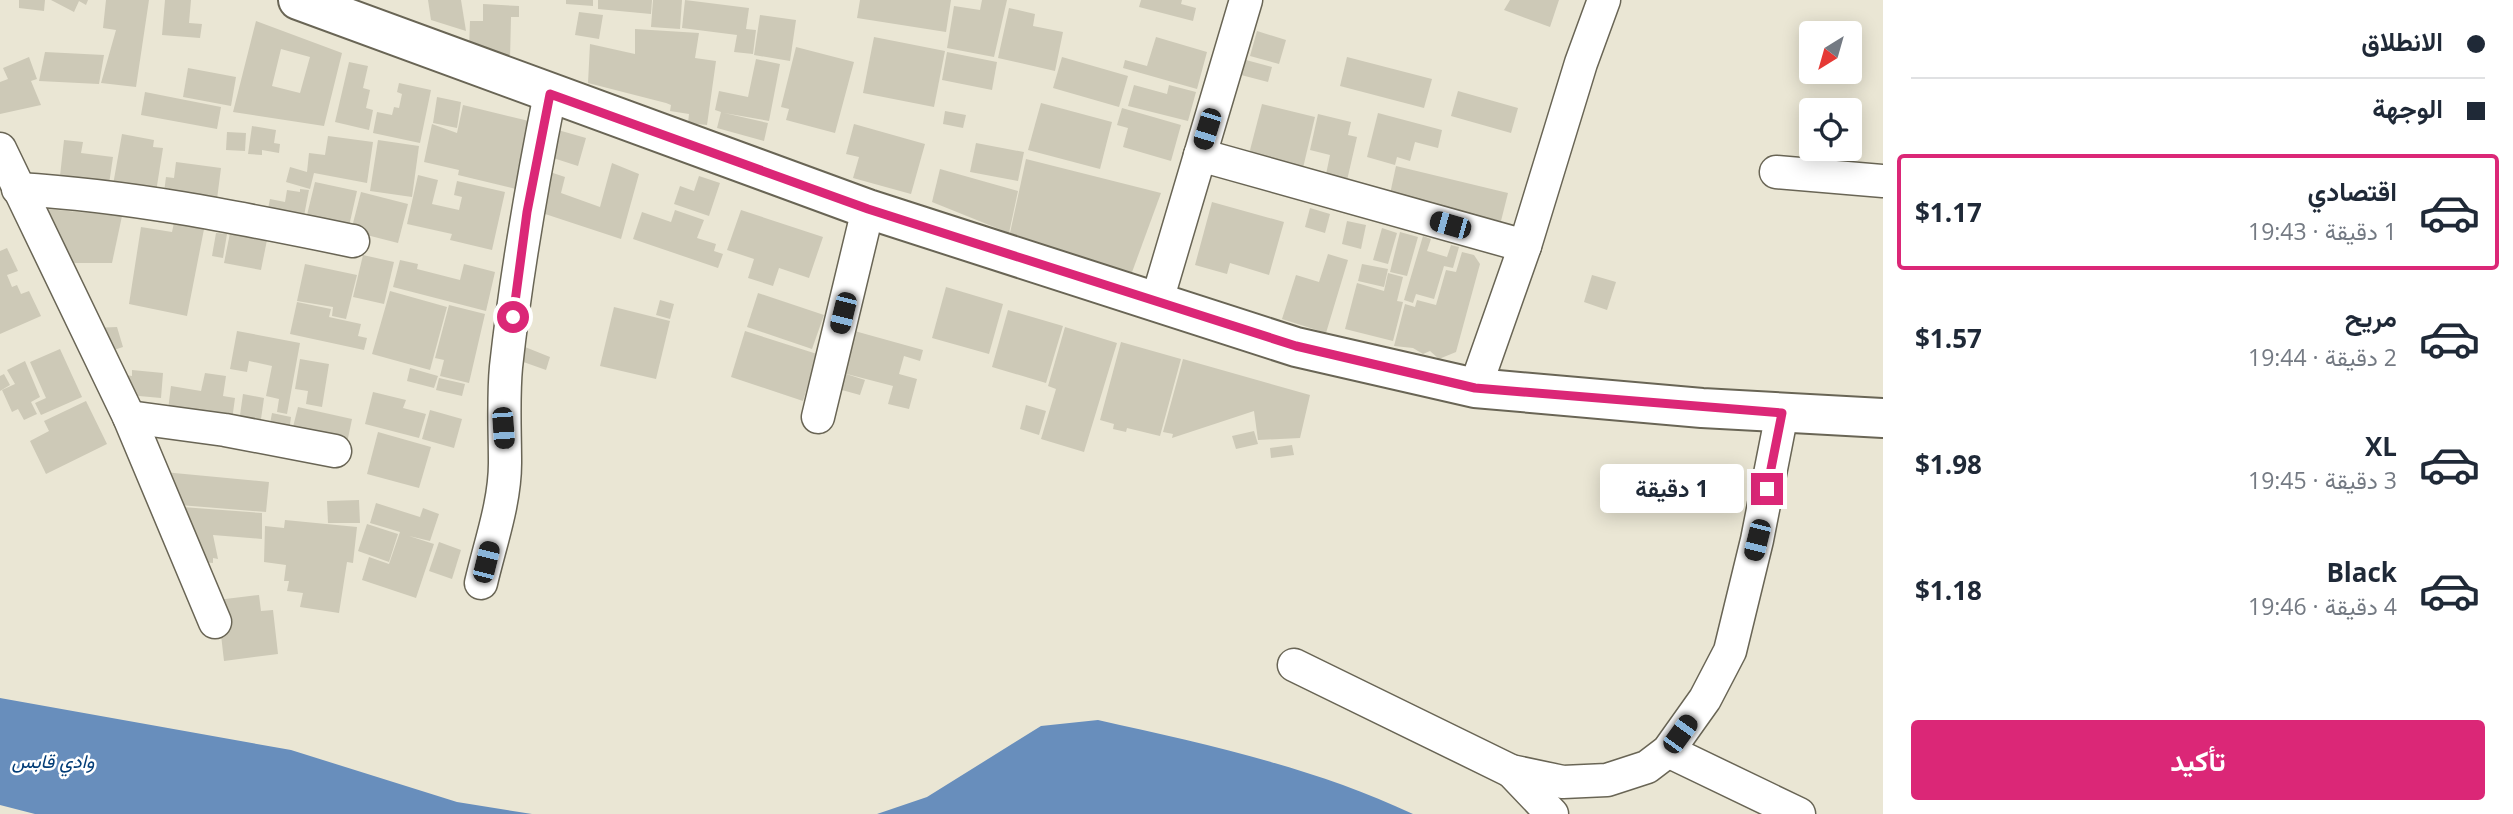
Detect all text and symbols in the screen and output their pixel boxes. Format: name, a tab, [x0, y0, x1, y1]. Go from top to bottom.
north arrow	[1799, 21, 1862, 84]
map controls	[1799, 21, 1862, 161]
text: الانطلاق	[2361, 23, 2443, 59]
text: الوجهة	[2372, 90, 2443, 126]
button: locate	[1799, 98, 1862, 161]
car	[1191, 106, 1224, 152]
text: اقتصادي	[2308, 173, 2397, 209]
icon: car	[2418, 181, 2481, 244]
text: $1.17	[1915, 194, 1982, 230]
car	[1427, 209, 1474, 241]
text: 1 دقيقة · 19:43	[2248, 215, 2397, 247]
car	[828, 290, 859, 336]
text: مريح	[2345, 299, 2397, 335]
route start	[497, 301, 529, 333]
icon: car	[2418, 307, 2481, 370]
text: $1.57	[1915, 320, 1982, 356]
text: 2 دقيقة · 19:44	[2248, 341, 2397, 373]
car	[492, 406, 515, 450]
text: XL	[2365, 428, 2397, 464]
icon: car	[2418, 433, 2481, 496]
text: $1.98	[1915, 446, 1982, 482]
callout: 1 دقيقة	[1599, 464, 1742, 514]
text: 3 دقيقة · 19:45	[2248, 464, 2397, 496]
text: 1 دقيقة	[1635, 472, 1709, 504]
route end	[1751, 473, 1783, 505]
car	[1742, 517, 1773, 563]
car	[471, 539, 502, 585]
text: Black	[2326, 554, 2397, 590]
icon: car	[2418, 559, 2481, 622]
text: $1.18	[1915, 572, 1982, 608]
text: 4 دقيقة · 19:46	[2248, 590, 2397, 622]
car	[1660, 711, 1701, 757]
button: تأكيد	[1911, 720, 2485, 800]
water label: وادي قابس	[11, 748, 95, 777]

